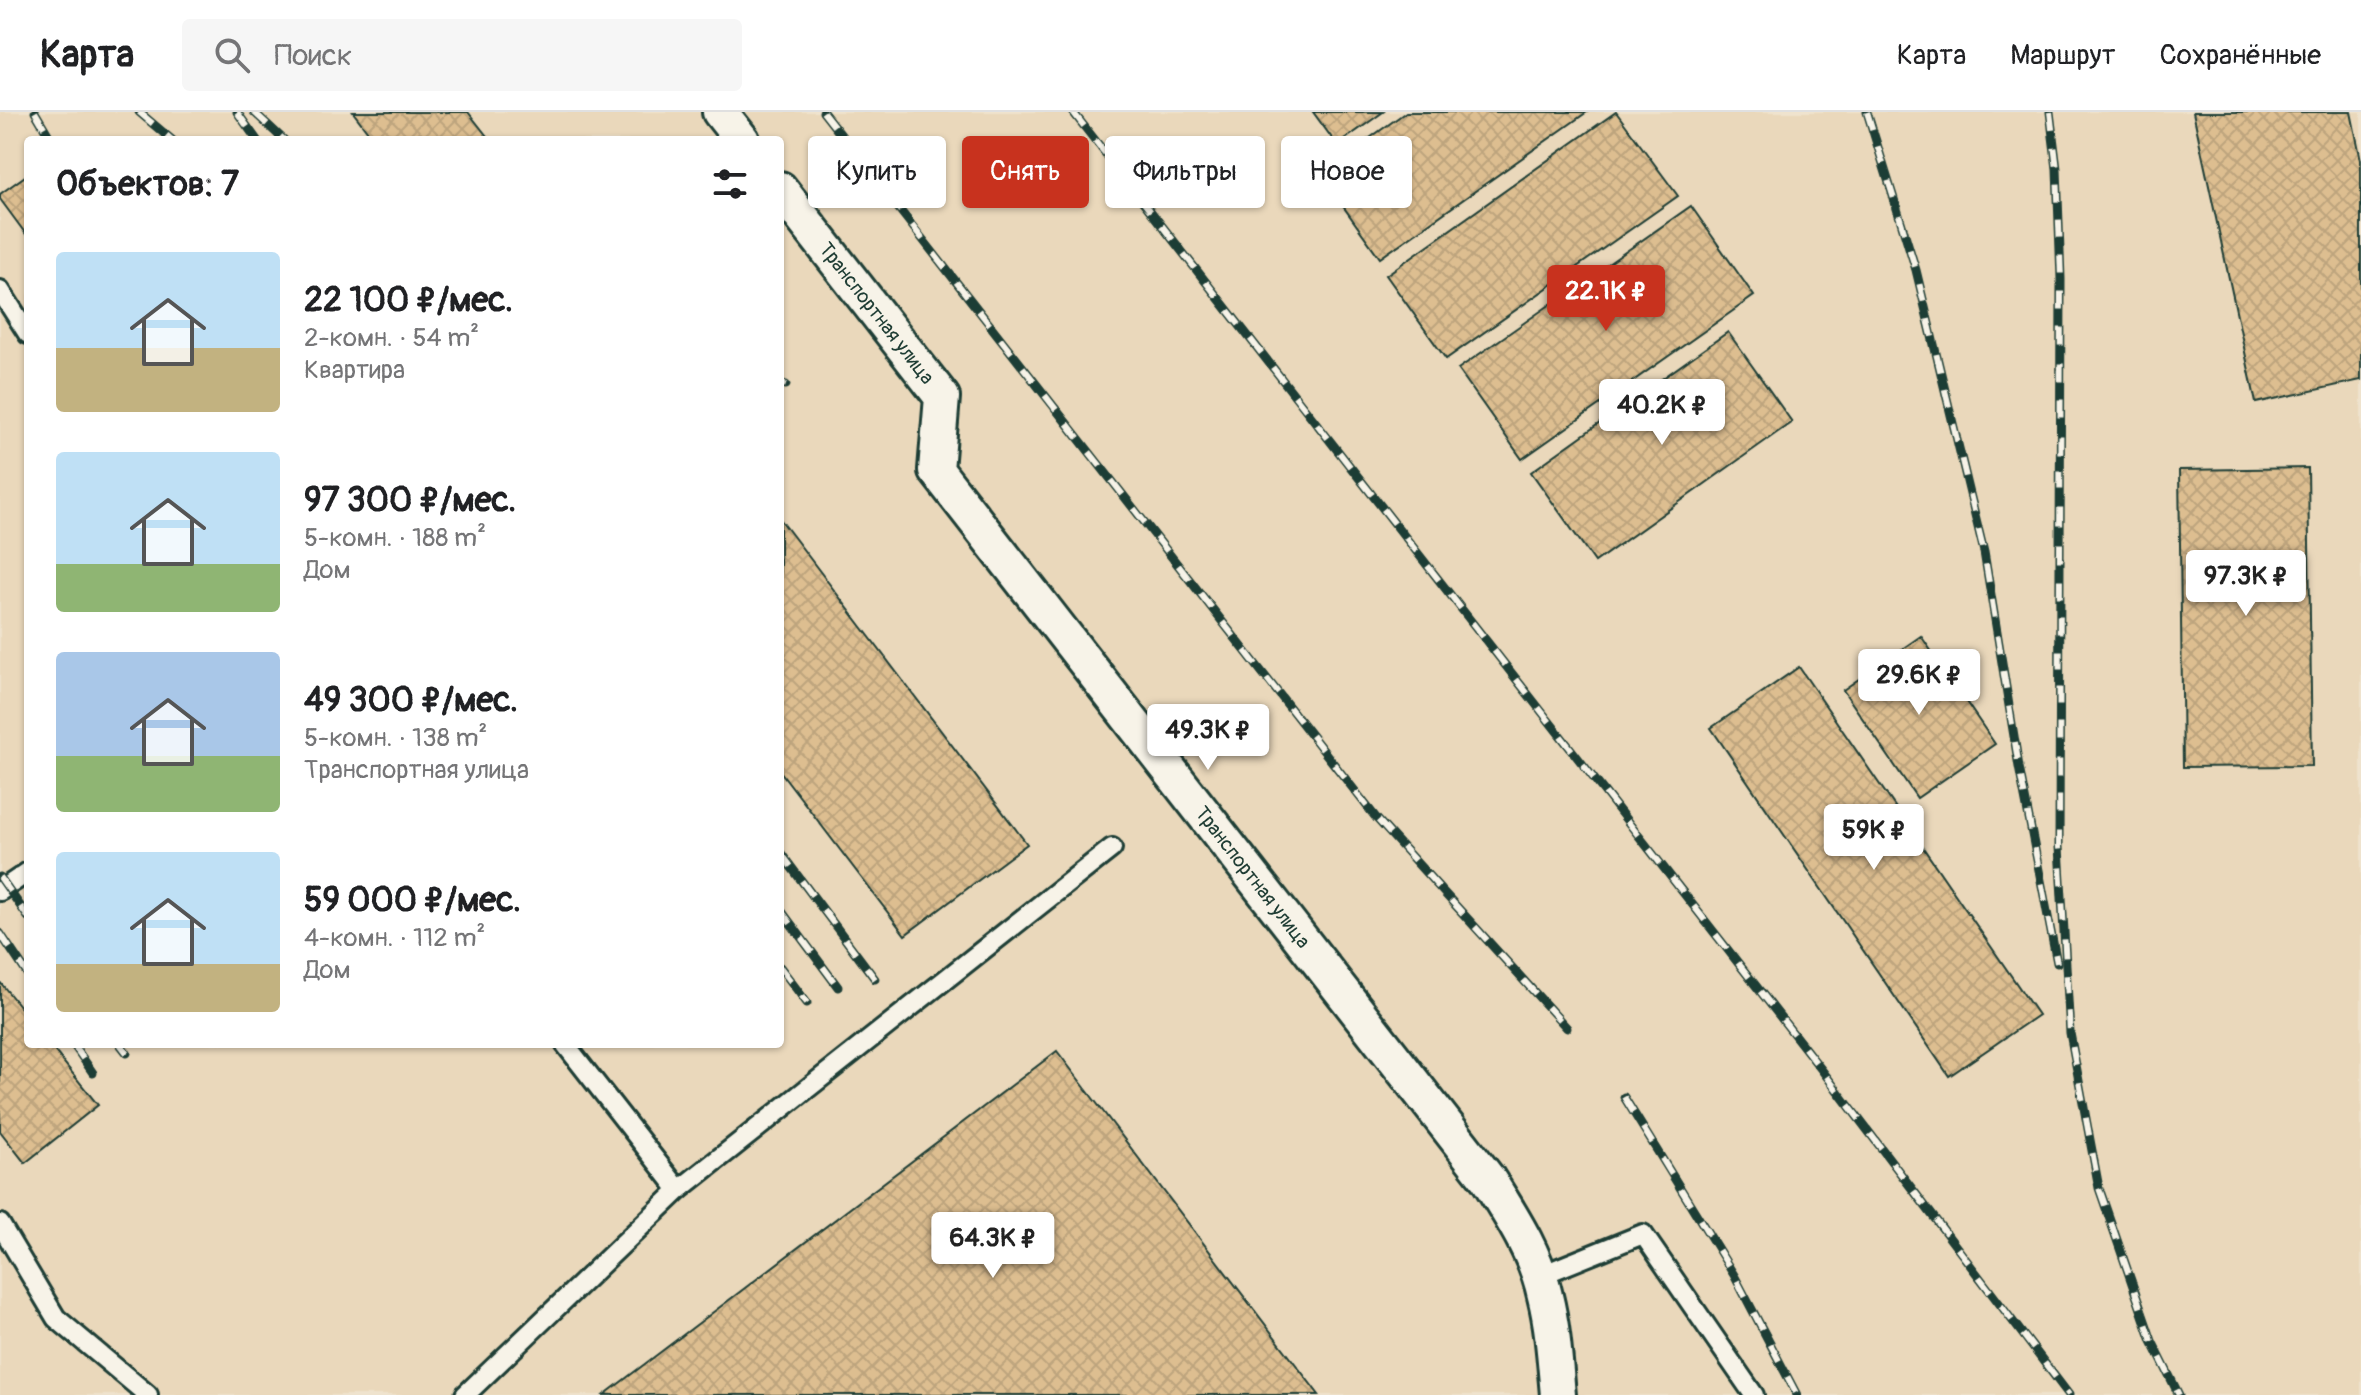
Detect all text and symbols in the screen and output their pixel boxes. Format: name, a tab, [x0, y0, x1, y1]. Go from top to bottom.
search box	[182, 19, 742, 91]
text: Карта	[40, 31, 134, 79]
icon: search	[210, 33, 254, 77]
text: Поиск	[274, 37, 352, 74]
text: Карта	[1897, 38, 1966, 73]
text: Маршрут	[2010, 38, 2116, 73]
text: Сохранённые	[2160, 38, 2321, 73]
chip: Купить	[808, 136, 946, 208]
chip: Снять	[962, 136, 1089, 208]
chip: Фильтры	[1105, 136, 1265, 208]
chip: Новое	[1281, 136, 1412, 208]
icon: filters	[708, 162, 752, 206]
text: Объектов: 7	[56, 163, 239, 206]
street label: Транспортная улица	[813, 237, 940, 389]
pin: 22.1K ₽	[1532, 265, 1680, 333]
text: 22.1K ₽	[1565, 275, 1647, 307]
text: 22 100 ₽/мес.	[304, 279, 513, 322]
icon: home	[120, 284, 216, 380]
text: 2-комн. · 54 m²	[304, 322, 479, 354]
text: Квартира	[304, 354, 405, 386]
pin: 40.2K ₽	[1588, 379, 1736, 447]
text: 40.2K ₽	[1617, 389, 1707, 421]
text: 97 300 ₽/мес.	[304, 479, 516, 522]
icon: home	[120, 484, 216, 580]
text: 5-комн. · 188 m²	[304, 522, 486, 554]
pin: 97.3K ₽	[2172, 550, 2320, 618]
text: Дом	[304, 554, 351, 586]
text: 97.3K ₽	[2204, 560, 2288, 592]
pin: 29.6K ₽	[1845, 649, 1993, 717]
text: 29.6K ₽	[1876, 659, 1962, 691]
text: 49 300 ₽/мес.	[304, 679, 518, 722]
icon: home	[120, 684, 216, 780]
pin: 49.3K ₽	[1134, 704, 1282, 772]
text: 49.3K ₽	[1165, 714, 1251, 746]
text: 5-комн. · 138 m²	[304, 722, 487, 754]
text: Транспортная улица	[304, 754, 529, 786]
street label: Транспортная улица	[1189, 801, 1316, 953]
pin: 59K ₽	[1818, 804, 1930, 872]
text: 59K ₽	[1842, 814, 1906, 846]
text: 59 000 ₽/мес.	[304, 879, 521, 922]
icon: home	[120, 884, 216, 980]
text: 4-комн. · 112 m²	[304, 922, 486, 954]
text: Дом	[304, 954, 351, 986]
pin: 64.3K ₽	[919, 1212, 1067, 1280]
text: 64.3K ₽	[949, 1222, 1037, 1254]

